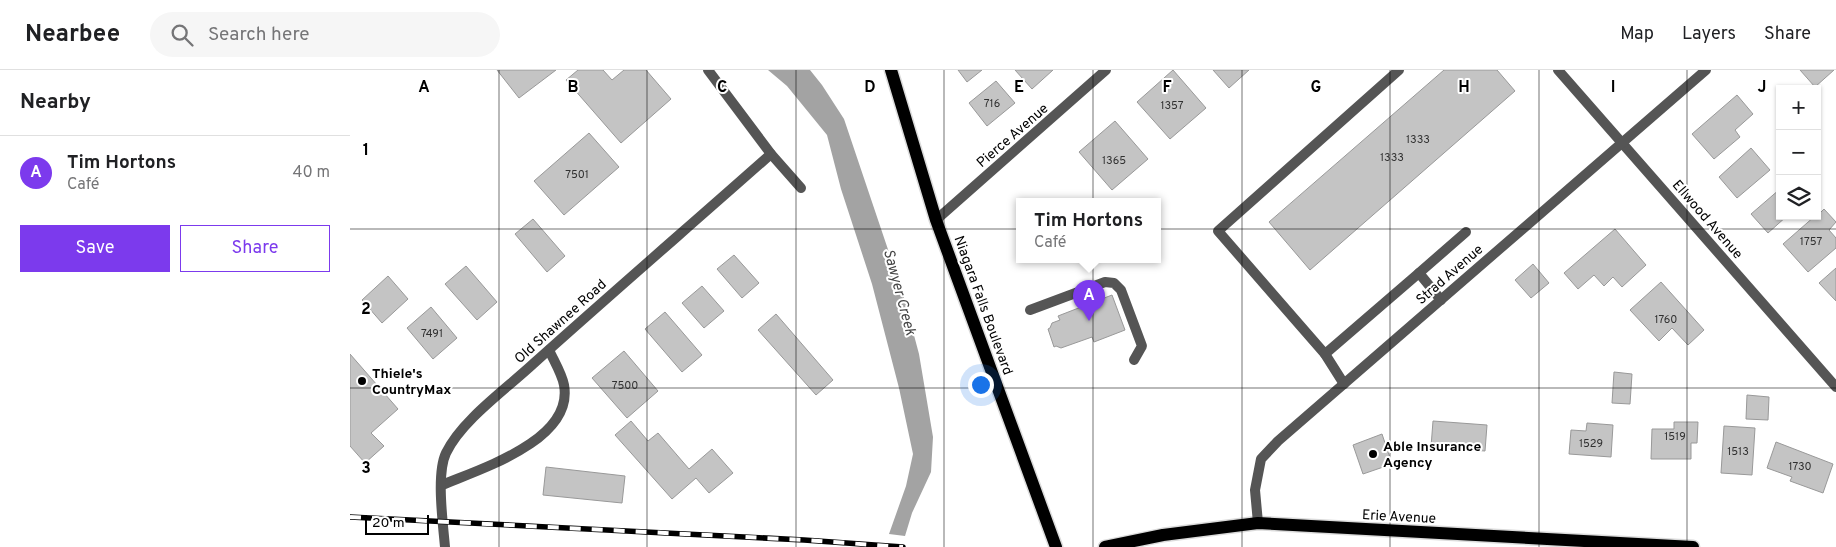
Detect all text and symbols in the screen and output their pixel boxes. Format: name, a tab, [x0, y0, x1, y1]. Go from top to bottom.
search box	[150, 12, 500, 57]
text: Nearbee	[25, 20, 120, 50]
icon: search	[168, 21, 196, 49]
text: Search here	[208, 23, 310, 47]
text: Map	[1620, 23, 1654, 46]
text: Layers	[1682, 23, 1736, 46]
text: Share	[1764, 23, 1811, 46]
text: A	[418, 78, 430, 98]
text: B	[567, 78, 579, 98]
text: C	[717, 78, 727, 98]
text: D	[864, 78, 876, 98]
text: E	[1014, 78, 1024, 98]
text: F	[1162, 78, 1172, 98]
text: G	[1311, 78, 1321, 98]
text: H	[1458, 78, 1470, 98]
text: I	[1611, 78, 1615, 98]
text: J	[1758, 78, 1766, 98]
map controls	[1776, 85, 1821, 220]
button: +	[1776, 85, 1821, 130]
text: Nearby	[20, 89, 91, 116]
house number: 716	[984, 97, 1000, 111]
house number: 1357	[1160, 99, 1184, 113]
street label: Pierce Avenue	[974, 100, 1052, 172]
button: −	[1776, 130, 1821, 175]
house number: 1333	[1406, 133, 1430, 147]
text: 1	[363, 141, 369, 161]
text: Tim Hortons	[67, 151, 176, 175]
house number: 1333	[1380, 151, 1404, 165]
house number: 1365	[1102, 154, 1126, 168]
text: A	[30, 163, 42, 183]
text: 40 m	[292, 163, 330, 183]
house number: 7501	[565, 168, 589, 182]
text: Café	[67, 175, 99, 195]
button: layers	[1776, 175, 1821, 220]
street label: Ellwood Avenue	[1668, 177, 1746, 263]
popup	[1016, 198, 1161, 263]
text: Tim Hortons	[1034, 209, 1143, 233]
button: Save	[20, 225, 170, 272]
button: Share	[180, 225, 330, 272]
text: Café	[1034, 233, 1066, 253]
street label: Niagara Falls Boulevard	[949, 234, 1016, 377]
house number: 1757	[1800, 235, 1822, 249]
street label: Strad Avenue	[1413, 241, 1487, 309]
water label: Sawyer Creek	[878, 247, 919, 338]
street label: Old Shawnee Road	[512, 276, 610, 368]
pin: A	[1073, 280, 1105, 321]
text: 2	[361, 300, 371, 320]
house number: 1760	[1655, 313, 1677, 327]
house number: 7491	[421, 327, 443, 341]
place label: Thiele's CountryMax	[372, 366, 451, 399]
your location	[968, 372, 994, 398]
marker: Thiele's CountryMax	[356, 375, 368, 387]
house number: 7500	[612, 379, 638, 393]
house number: 1519	[1664, 430, 1686, 444]
house number: 1529	[1579, 437, 1603, 451]
place label: Able Insurance Agency	[1383, 439, 1481, 472]
house number: 1513	[1727, 445, 1749, 459]
marker: Able Insurance Agency	[1367, 448, 1379, 460]
text: 3	[361, 459, 371, 479]
house number: 1730	[1788, 460, 1812, 474]
street label: Erie Avenue	[1361, 507, 1436, 528]
scale bar	[365, 512, 429, 535]
text: 20 m	[372, 515, 405, 532]

